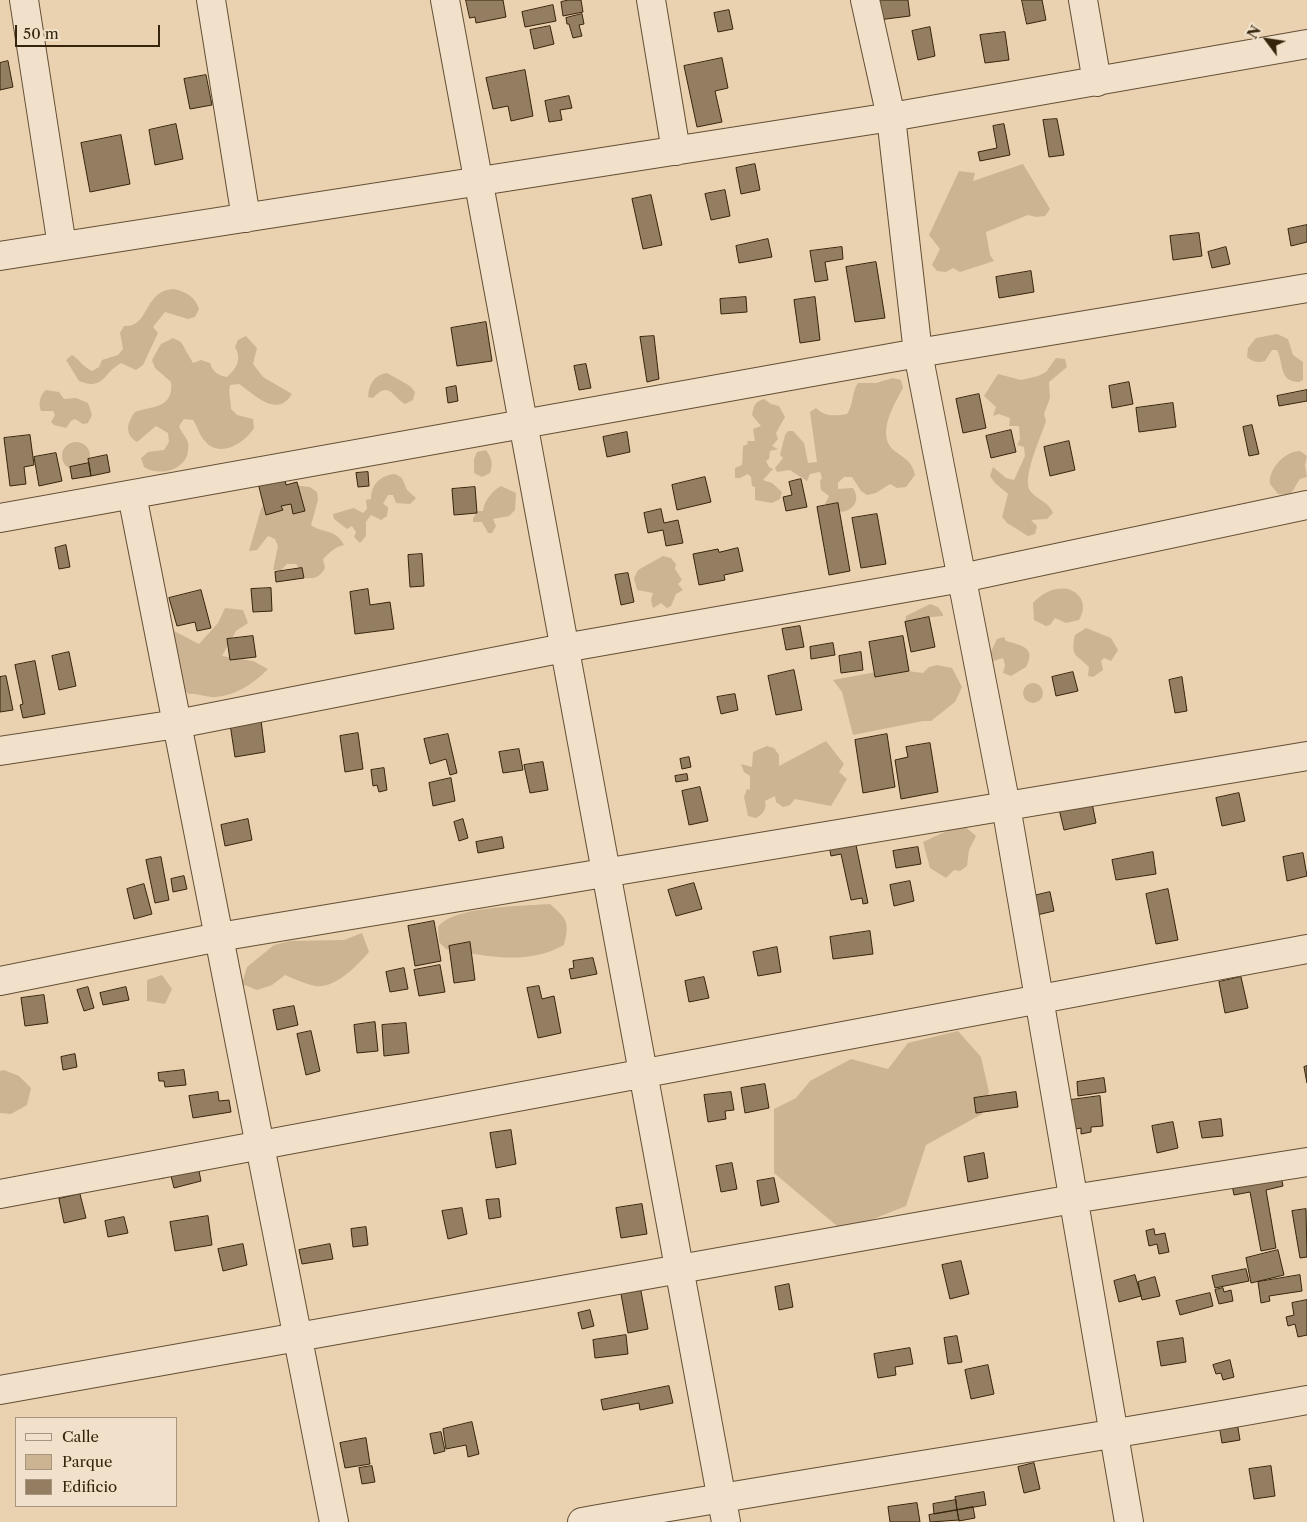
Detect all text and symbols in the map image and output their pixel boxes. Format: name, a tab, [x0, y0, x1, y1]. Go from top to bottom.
scale bar	[18, 15, 162, 47]
north arrow	[1242, 15, 1292, 65]
text: N	[1243, 22, 1265, 42]
text: 50 m	[23, 24, 59, 43]
legend	[15, 1417, 178, 1507]
text: Calle	[62, 1427, 99, 1446]
text: Parque	[62, 1452, 112, 1471]
text: Edificio	[62, 1477, 117, 1496]

